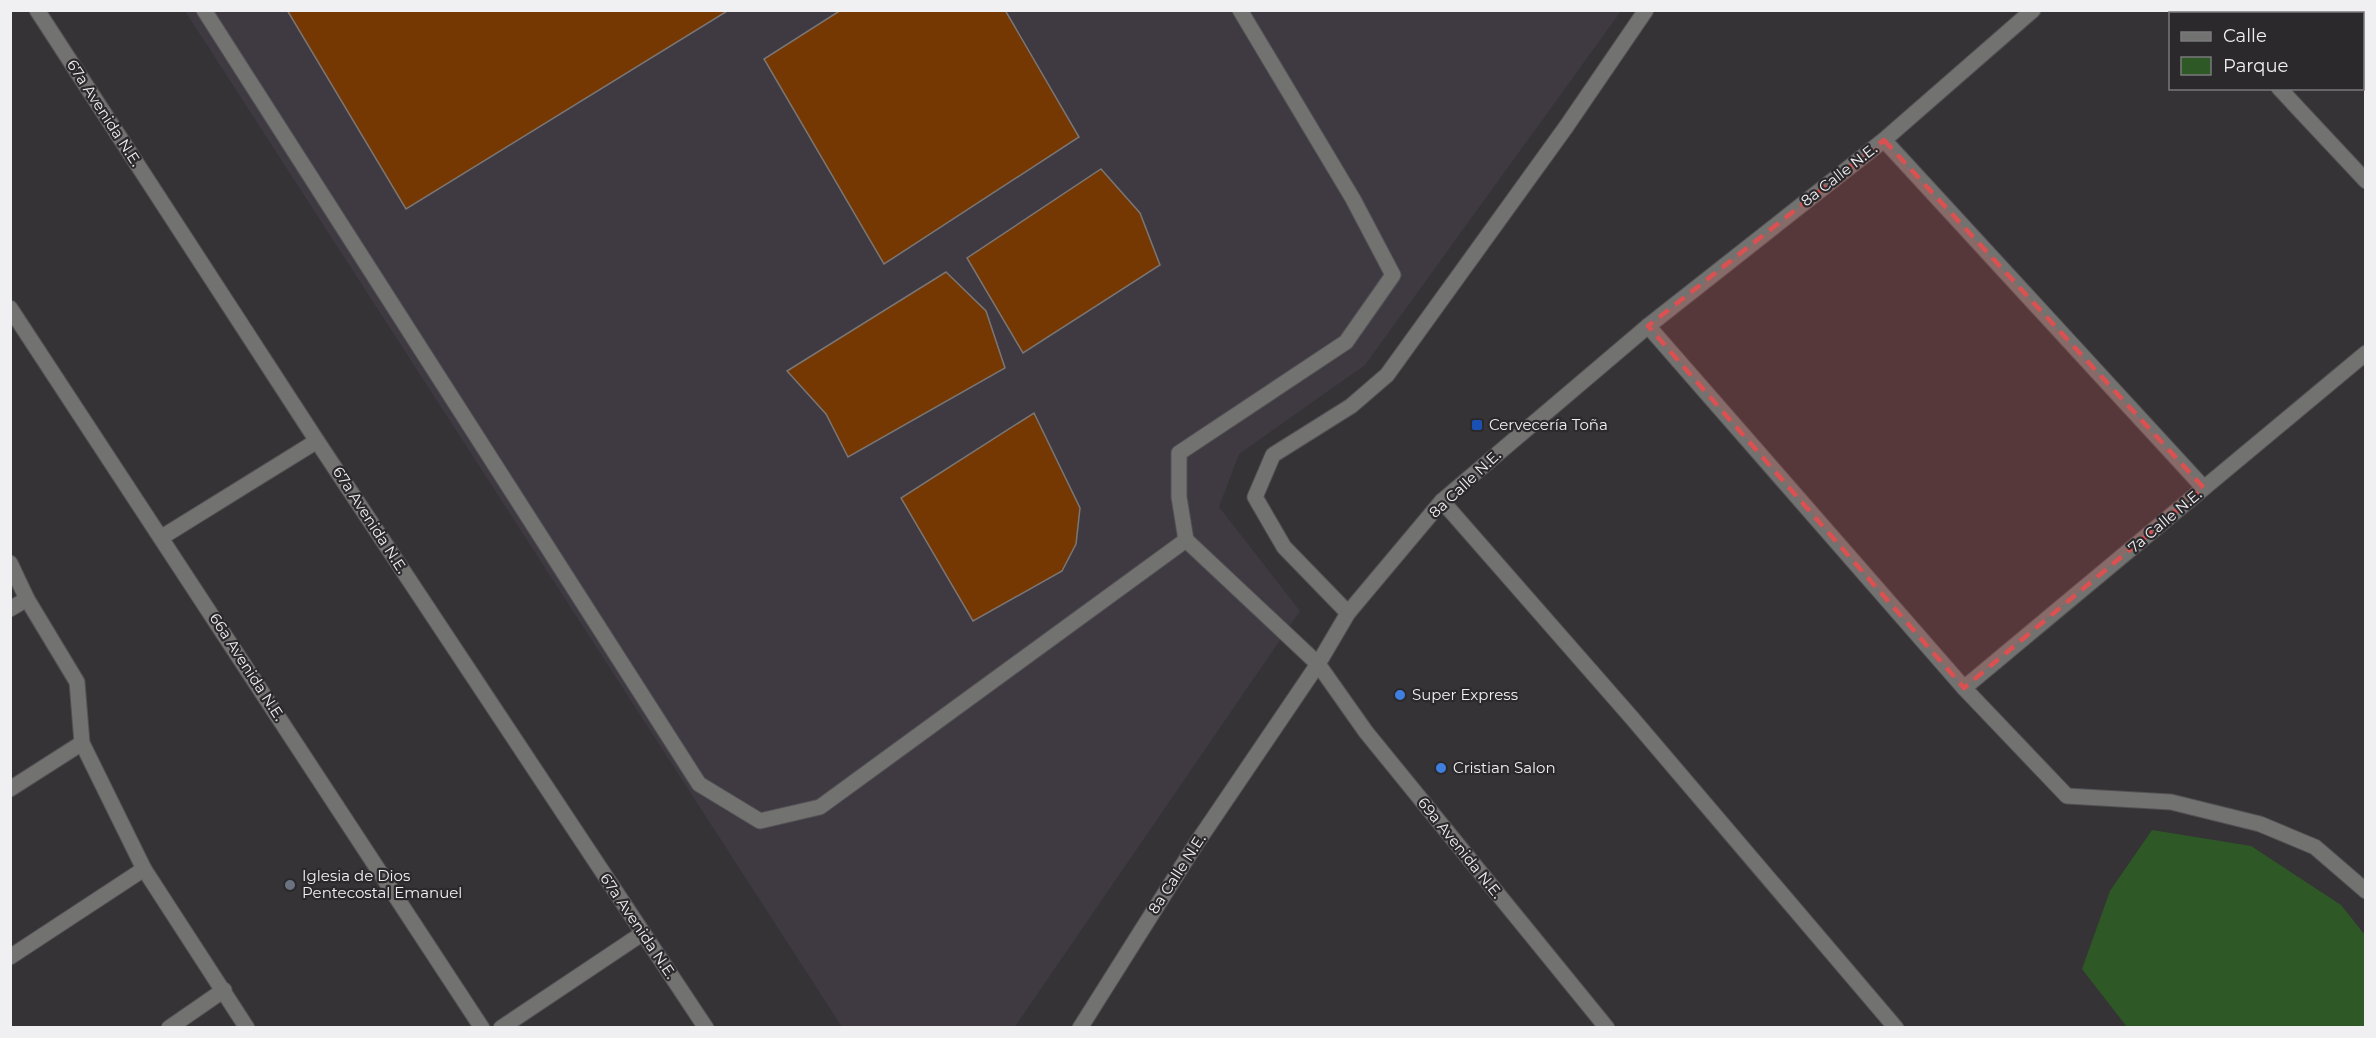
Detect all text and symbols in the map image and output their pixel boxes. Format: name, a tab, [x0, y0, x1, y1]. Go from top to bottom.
legend	[2169, 12, 2364, 90]
text: Calle	[2223, 25, 2267, 47]
text: Parque	[2223, 55, 2289, 77]
street label: 67a Avenida N.E.	[63, 56, 146, 170]
street label: 8a Calle N.E.	[1797, 139, 1881, 210]
place label: Cervecería Toña	[1489, 415, 1608, 434]
marker: Cervecería Toña	[1470, 418, 1484, 432]
street label: 8a Calle N.E.	[1425, 445, 1505, 522]
street label: 67a Avenida N.E.	[329, 463, 412, 577]
street label: 7a Calle N.E.	[2124, 484, 2205, 557]
street label: 66a Avenida N.E.	[206, 609, 289, 724]
place label: Super Express	[1412, 685, 1518, 704]
marker: Super Express	[1393, 688, 1407, 702]
place label: Cristian Salon	[1453, 758, 1556, 777]
marker: Cristian Salon	[1434, 761, 1448, 775]
street label: 69a Avenida N.E.	[1414, 793, 1507, 902]
street label: 8a Calle N.E.	[1144, 830, 1209, 917]
place label: Iglesia de Dios Pentecostal Emanuel	[302, 866, 462, 902]
street label: 67a Avenida N.E.	[596, 869, 681, 982]
marker: Iglesia de Dios Pentecostal Emanuel	[283, 878, 297, 892]

